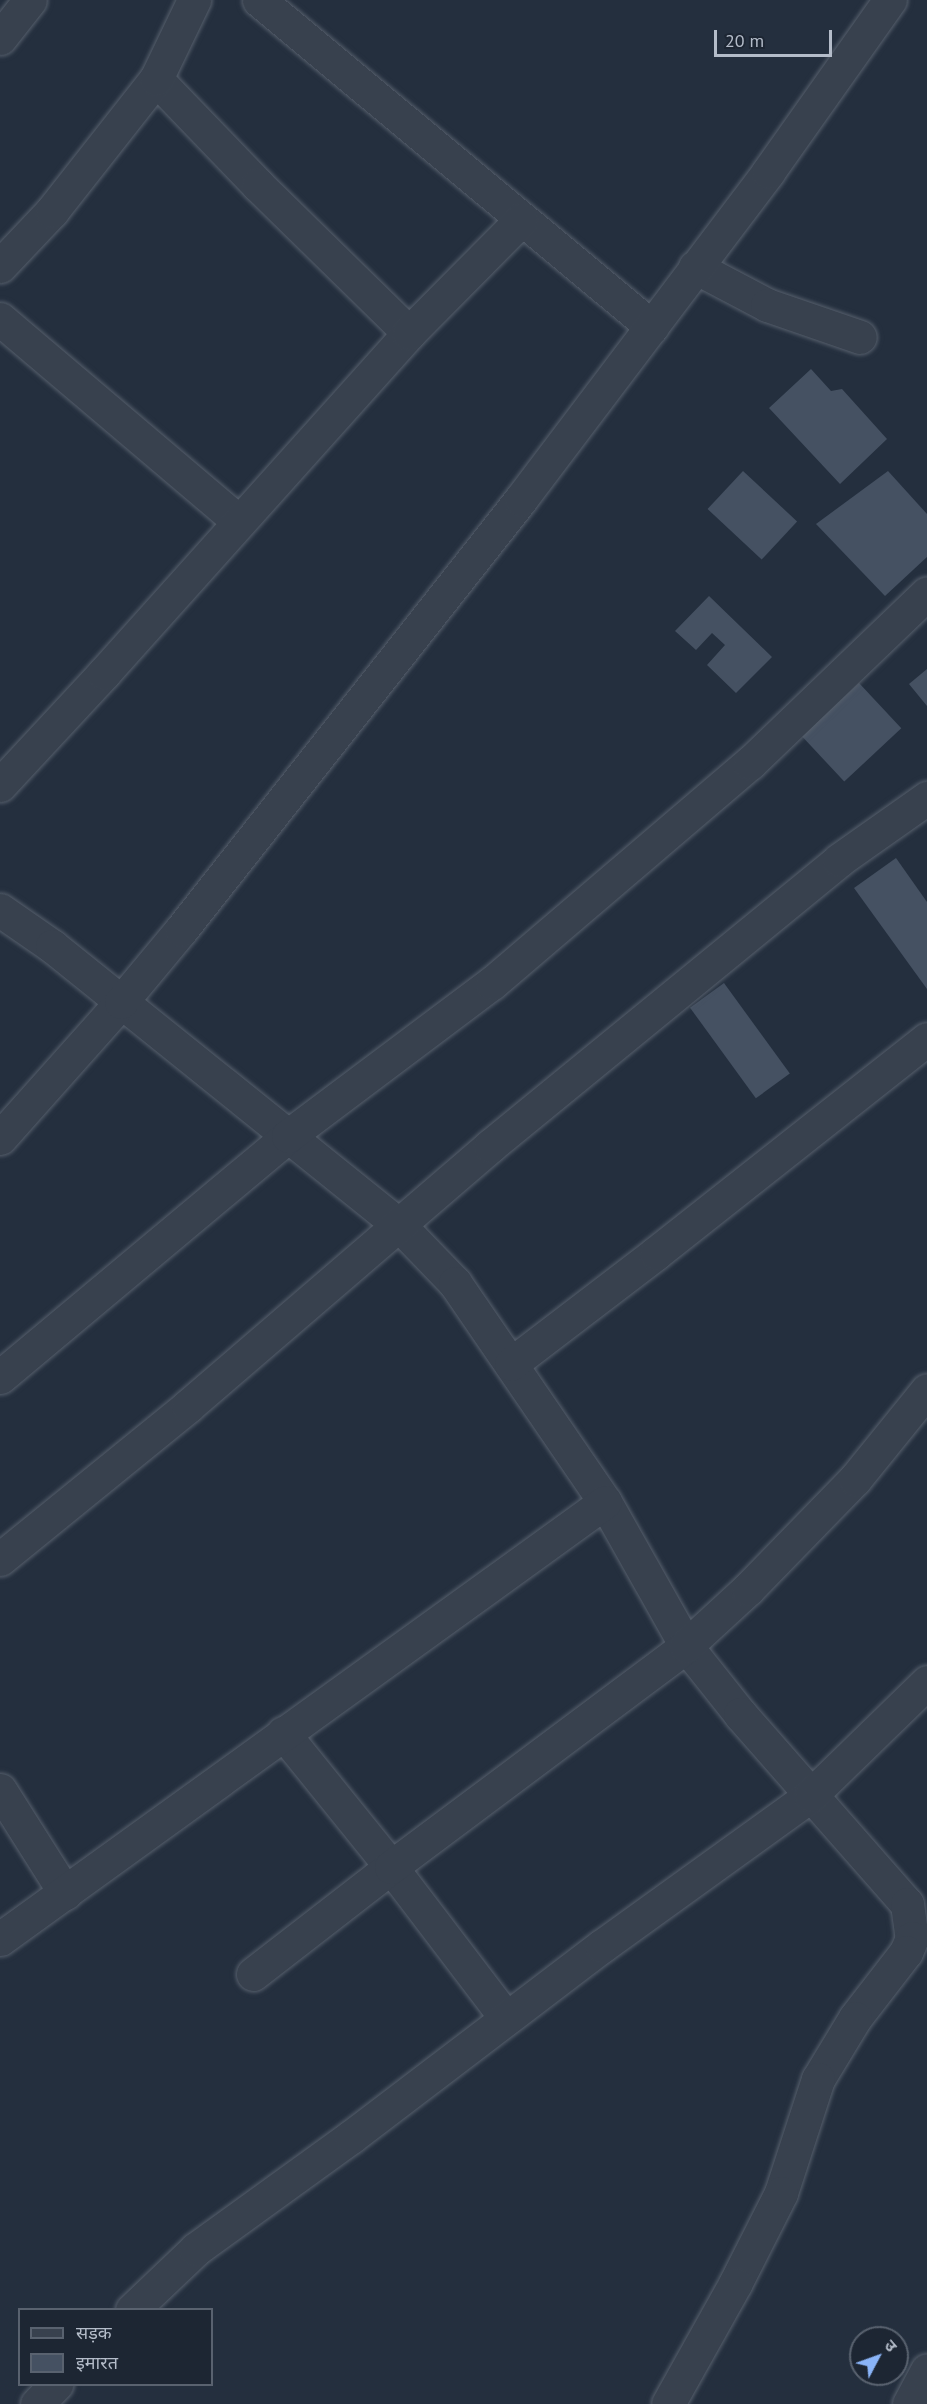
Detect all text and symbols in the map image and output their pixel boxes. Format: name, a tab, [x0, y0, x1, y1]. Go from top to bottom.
scale bar	[717, 18, 836, 56]
text: 20 m	[725, 29, 764, 52]
legend	[18, 2308, 213, 2386]
text: सड़क	[76, 2321, 112, 2344]
north arrow	[849, 2326, 909, 2386]
text: उ	[880, 2335, 902, 2356]
text: इमारत	[76, 2351, 118, 2374]

